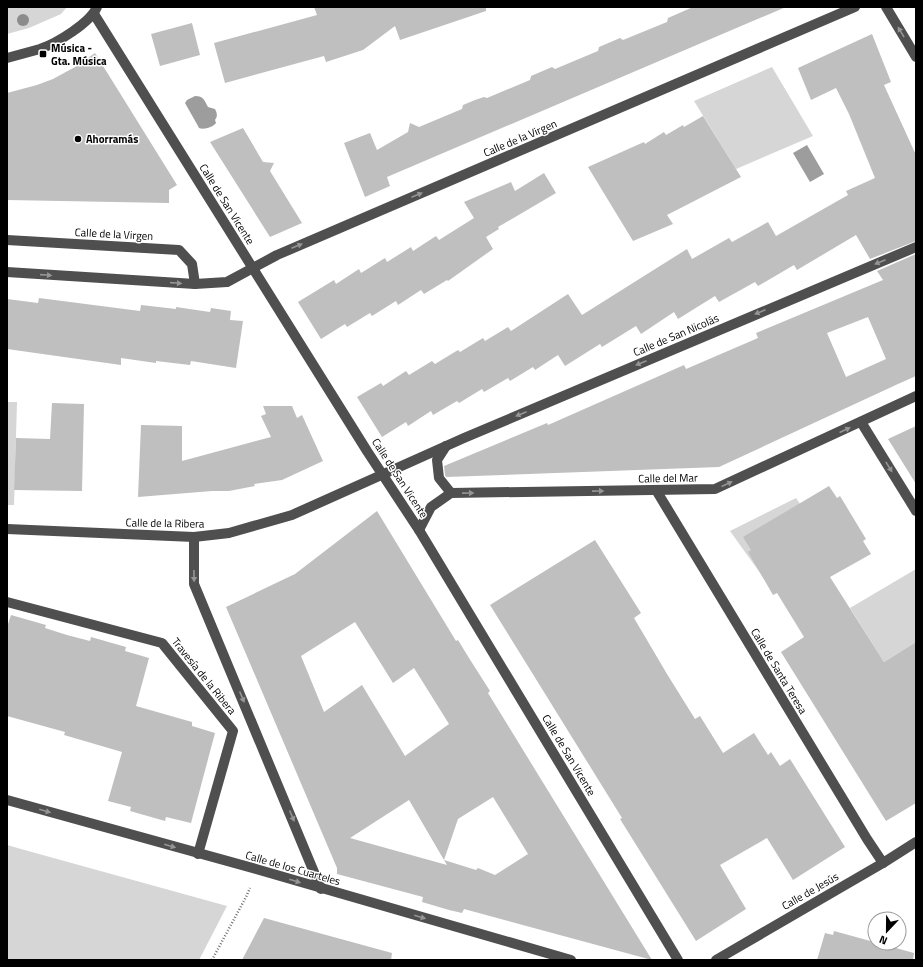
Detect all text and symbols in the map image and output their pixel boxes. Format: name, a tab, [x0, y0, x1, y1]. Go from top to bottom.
one-way arrow	[897, 27, 905, 37]
place label: Música - Gta. Música	[51, 40, 107, 69]
marker: Música - Gta. Música	[38, 49, 48, 59]
street label: Calle de la Virgen	[481, 115, 559, 161]
place label: Ahorramás	[86, 131, 138, 147]
marker: Ahorramás	[73, 134, 83, 144]
street label: Calle de San Vicente	[196, 161, 259, 248]
one-way arrow	[411, 192, 422, 198]
street label: Calle de la Virgen	[74, 224, 154, 244]
one-way arrow	[292, 243, 304, 249]
one-way arrow	[875, 259, 886, 265]
one-way arrow	[40, 271, 52, 278]
one-way arrow	[170, 280, 182, 287]
street label: Calle de San Nicolás	[631, 310, 721, 360]
one-way arrow	[754, 310, 766, 316]
one-way arrow	[635, 360, 646, 366]
one-way arrow	[514, 411, 526, 417]
one-way arrow	[839, 427, 850, 433]
street label: Calle de San Vicente	[368, 435, 432, 522]
one-way arrow	[885, 462, 893, 472]
street label: Calle del Mar	[638, 469, 698, 487]
one-way arrow	[721, 481, 732, 487]
one-way arrow	[592, 488, 605, 494]
one-way arrow	[462, 490, 475, 496]
street label: Calle de la Ribera	[126, 514, 205, 532]
one-way arrow	[191, 570, 197, 583]
street label: Calle de Santa Teresa	[747, 625, 811, 717]
street label: Travesía de la Ribera	[168, 634, 240, 718]
one-way arrow	[239, 691, 245, 703]
street label: Calle de San Vicente	[538, 711, 600, 799]
one-way arrow	[39, 808, 51, 814]
one-way arrow	[289, 811, 295, 822]
one-way arrow	[164, 843, 176, 849]
street label: Calle de los Cuarteles	[244, 847, 342, 889]
street label: Calle de Jesús	[779, 868, 841, 914]
one-way arrow	[289, 878, 301, 884]
north arrow	[867, 911, 907, 951]
one-way arrow	[414, 914, 426, 920]
text: N	[877, 931, 890, 949]

